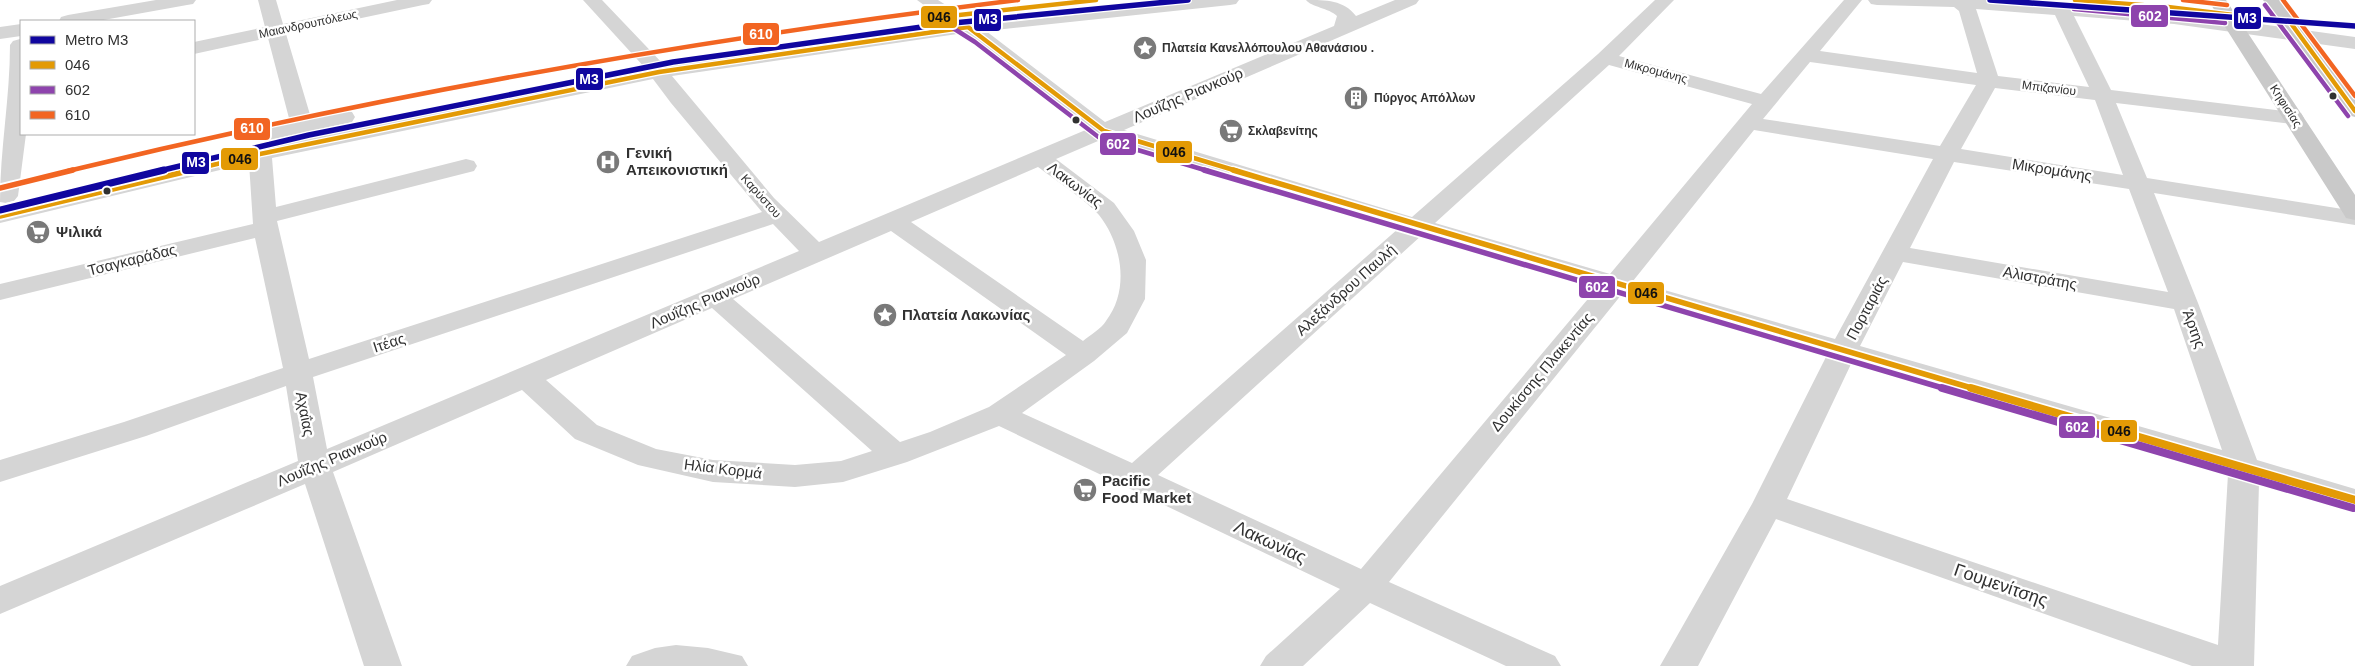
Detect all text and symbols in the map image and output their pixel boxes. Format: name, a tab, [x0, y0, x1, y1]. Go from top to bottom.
line badge: 602	[2130, 4, 2169, 28]
line badge: 046	[920, 5, 958, 29]
line badge: Μ3	[2233, 6, 2262, 30]
street label: Μαιανδρουπόλεως	[257, 7, 359, 41]
line badge: Μ3	[973, 8, 1002, 32]
text: 602	[2138, 8, 2162, 24]
text: 046	[927, 9, 951, 25]
text: Μ3	[2237, 10, 2257, 26]
text: Μ3	[978, 11, 998, 27]
legend	[20, 20, 195, 135]
line badge: 610	[742, 22, 780, 46]
text: 610	[749, 26, 773, 42]
text: Metro Μ3	[65, 31, 128, 48]
place icon: Πλατεία Κανελλόπουλου Αθανάσιου .	[1132, 35, 1158, 61]
place label: Πλατεία Κανελλόπουλου Αθανάσιου .	[1162, 41, 1374, 55]
text: 046	[65, 56, 90, 73]
street label: Μικρομάνης	[1623, 56, 1689, 86]
street label: Λουΐζης Ριανκούρ	[1130, 64, 1245, 125]
line badge: Μ3	[575, 67, 604, 91]
text: Μ3	[579, 71, 599, 87]
street label: Μπιζανίου	[2021, 78, 2077, 98]
text: 602	[65, 81, 90, 98]
street label: Κηφισίας	[2267, 82, 2305, 130]
building icon: Πύργος Απόλλων	[1343, 85, 1369, 111]
place label: Πύργος Απόλλων	[1374, 91, 1476, 105]
unlabelled marker	[2328, 91, 2338, 101]
text: 610	[65, 106, 90, 123]
unlabelled marker	[1071, 115, 1081, 125]
line badge: 610	[233, 117, 271, 141]
supermarket icon: Σκλαβενίτης	[1218, 118, 1244, 144]
text: 610	[240, 120, 264, 136]
place label: Σκλαβενίτης	[1248, 124, 1318, 138]
line badge: 602	[1099, 132, 1137, 156]
text: 602	[1106, 136, 1130, 152]
line badge: 046	[1155, 140, 1193, 164]
place label: Γενική Απεικονιστική	[626, 144, 728, 178]
text: 046	[1162, 144, 1186, 160]
line badge: 046	[220, 147, 259, 171]
hospital icon: Γενική Απεικονιστική	[595, 149, 621, 175]
line badge: Μ3	[181, 151, 210, 175]
text: 046	[228, 151, 252, 167]
text: Μ3	[186, 154, 206, 170]
street label: Μικρομάνης	[2011, 155, 2093, 184]
street label: Λακωνίας	[1044, 158, 1106, 211]
street label: Καρύστου	[738, 171, 784, 221]
unlabelled marker	[102, 186, 112, 196]
supermarket icon: Ψιλικά	[25, 219, 51, 245]
place label: Ψιλικά	[56, 223, 103, 240]
street label: Τσαγκαράδας	[86, 240, 178, 279]
street label: Αλεξάνδρου Παυλή	[1292, 241, 1399, 339]
street label: Αλιστράτης	[2002, 263, 2078, 292]
street label: Λουΐζης Ριανκούρ	[647, 270, 762, 331]
street label: Πορταριάς	[1843, 273, 1890, 343]
line badge: 602	[1578, 275, 1616, 299]
text: 602	[1585, 279, 1609, 295]
line badge: 046	[1627, 281, 1665, 305]
text: 046	[1634, 285, 1658, 301]
place icon: Πλατεία Λακωνίας	[872, 302, 898, 328]
place label: Πλατεία Λακωνίας	[902, 306, 1031, 323]
street label: Άρτης	[2180, 307, 2209, 350]
street label: Δουκίσσης Πλακεντίας	[1487, 309, 1596, 434]
street label: Ιτέας	[371, 329, 407, 356]
street label: Αχαΐας	[293, 390, 318, 438]
line badge: 602	[2058, 415, 2096, 439]
text: 602	[2065, 419, 2089, 435]
line badge: 046	[2100, 419, 2138, 443]
text: 046	[2107, 423, 2131, 439]
street label: Λουΐζης Ριανκούρ	[274, 428, 389, 489]
street label: Ηλία Κορμά	[683, 455, 763, 482]
place label: Pacific Food Market	[1102, 472, 1191, 506]
supermarket icon: Pacific Food Market	[1072, 477, 1098, 503]
street label: Λακωνίας	[1231, 517, 1310, 568]
street label: Γουμενίτσης	[1951, 560, 2051, 610]

